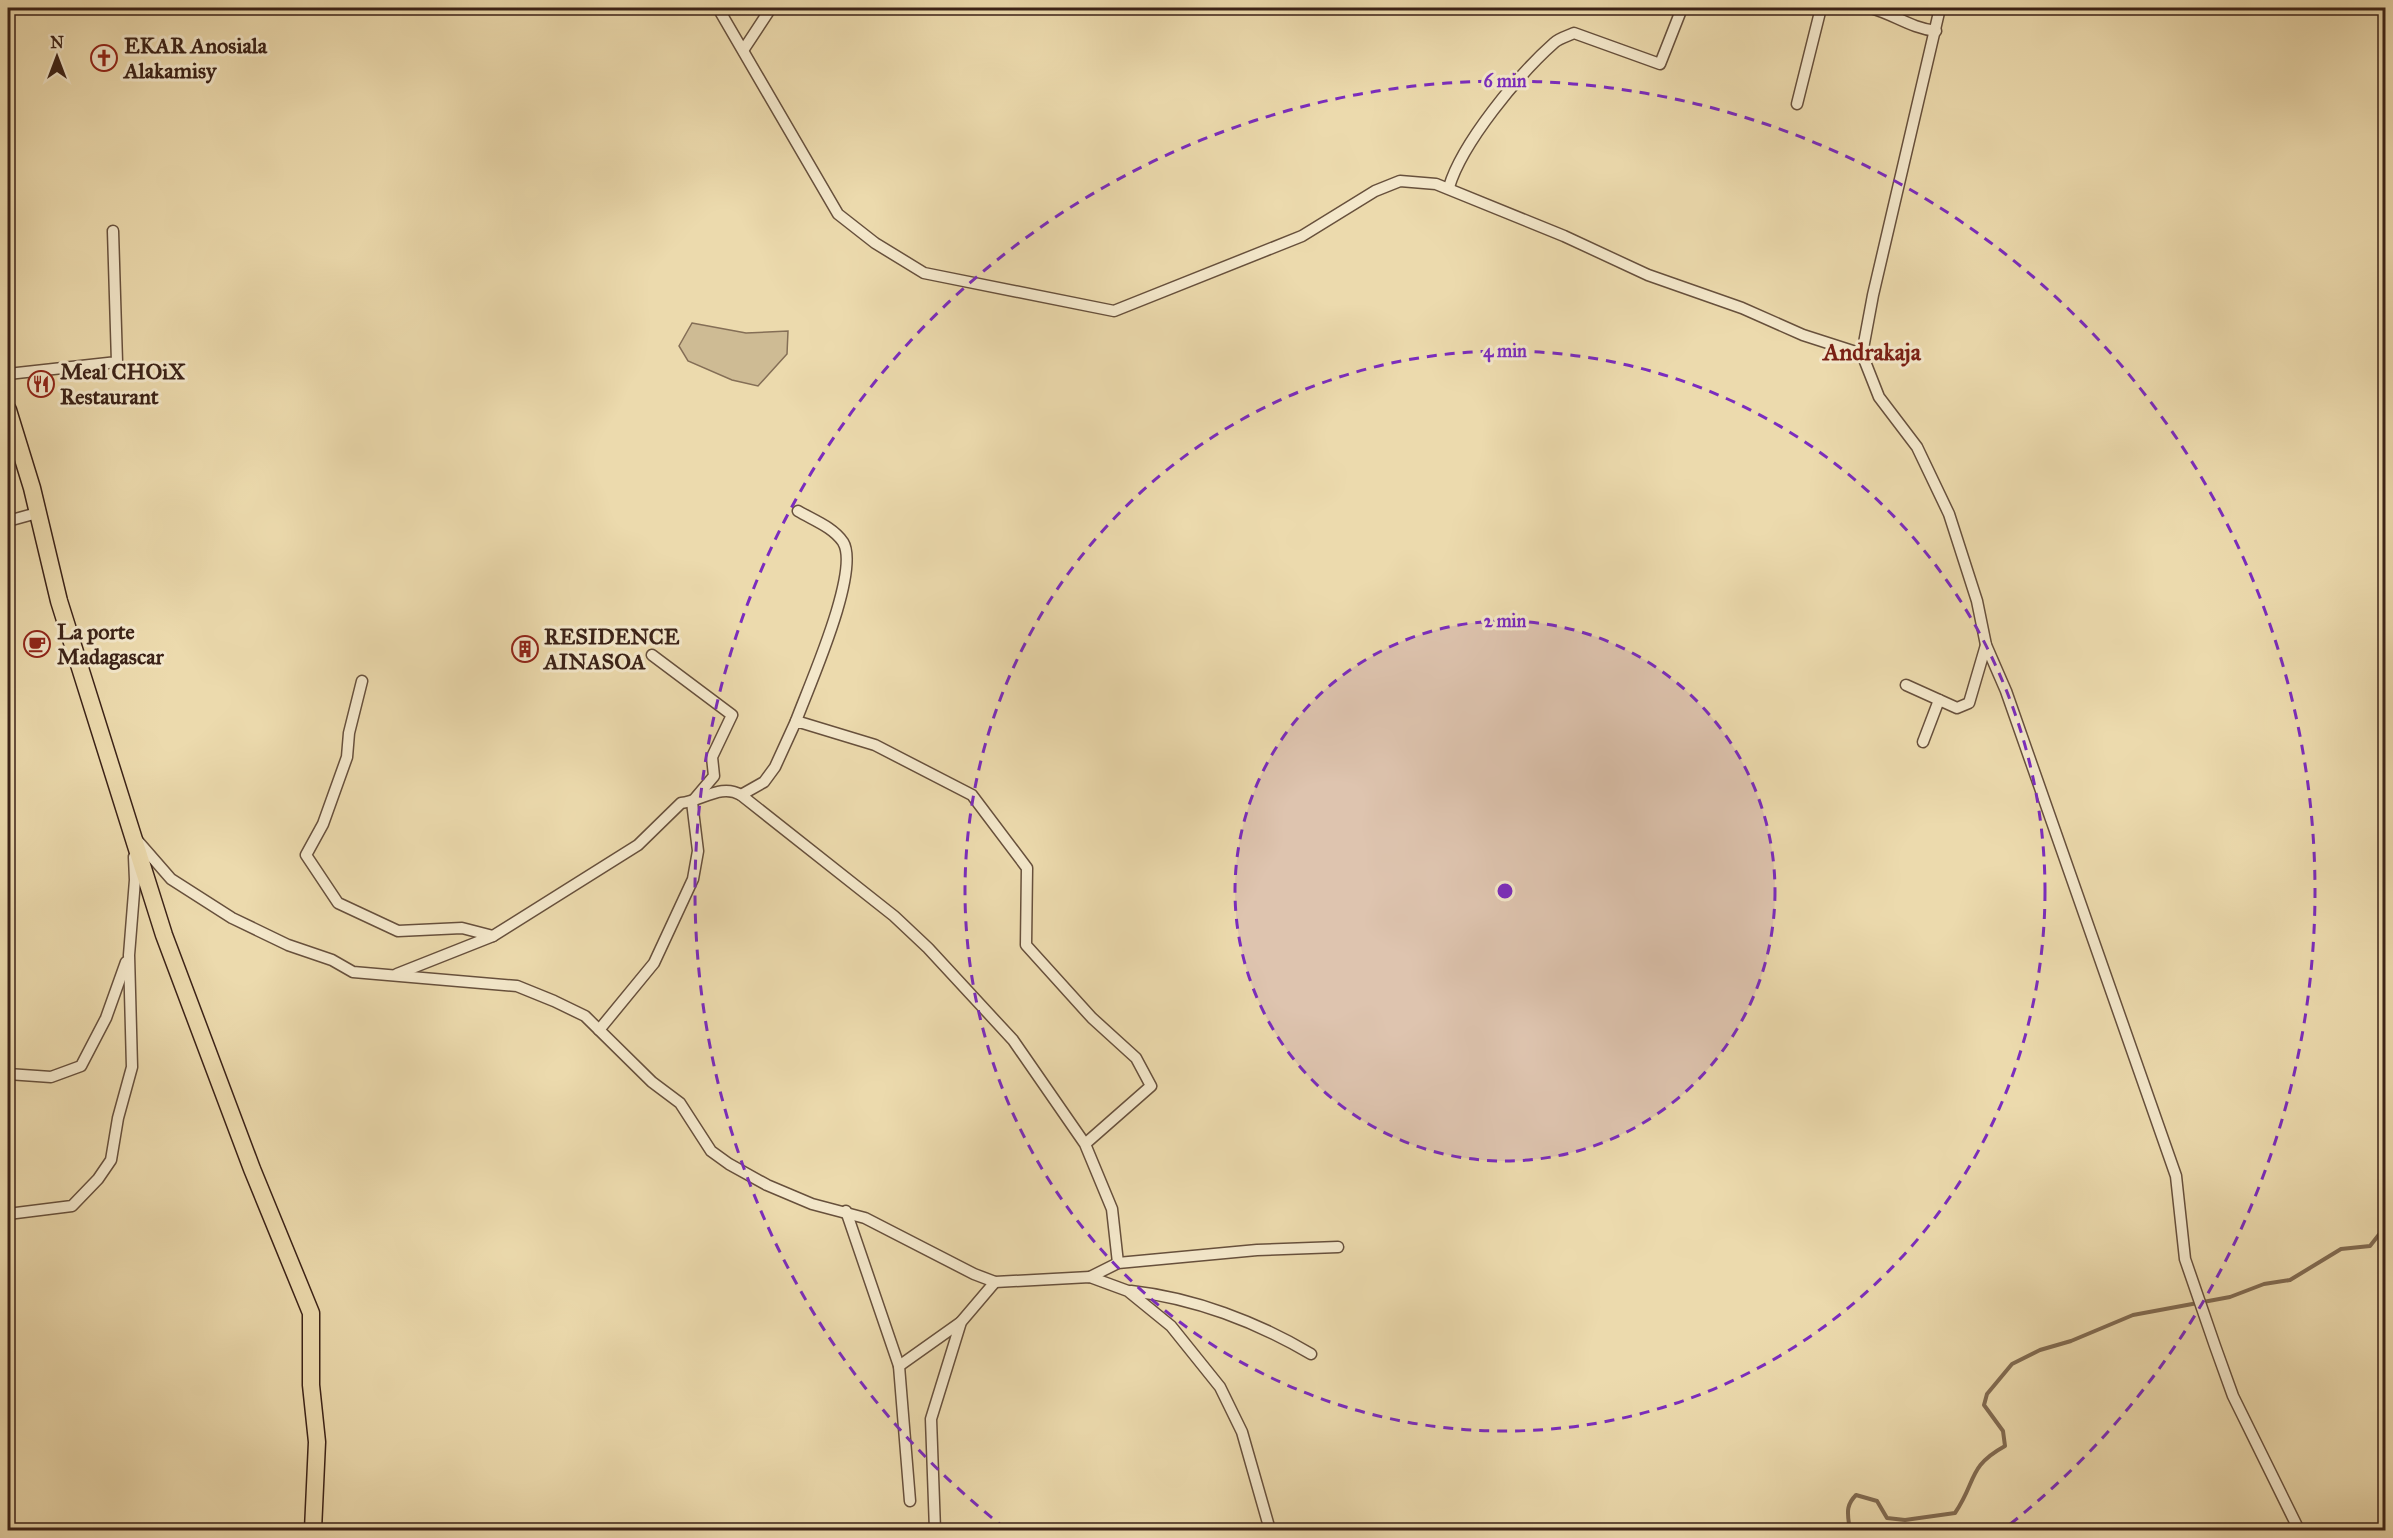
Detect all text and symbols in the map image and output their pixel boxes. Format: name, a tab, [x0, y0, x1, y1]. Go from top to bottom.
north arrow	[27, 27, 87, 87]
place label: EKAR Anosiala Alakamisy	[122, 32, 268, 84]
text: N	[50, 33, 64, 52]
church icon: EKAR Anosiala Alakamisy	[89, 43, 119, 73]
text: 6 min	[1484, 70, 1527, 92]
district label: Andrakaja	[1821, 337, 1922, 367]
text: 4 min	[1483, 340, 1527, 363]
place label: Meal CHOiX Restaurant	[60, 358, 186, 410]
restaurant icon: Meal CHOiX Restaurant	[26, 369, 56, 399]
text: 2 min	[1484, 610, 1527, 632]
place label: La porte Madagascar	[57, 618, 164, 670]
place label: RESIDENCE AINASOA	[542, 623, 680, 675]
cafe icon: La porte Madagascar	[22, 629, 52, 659]
building icon: RESIDENCE AINASOA	[510, 634, 540, 664]
centre of rings	[1495, 881, 1515, 901]

